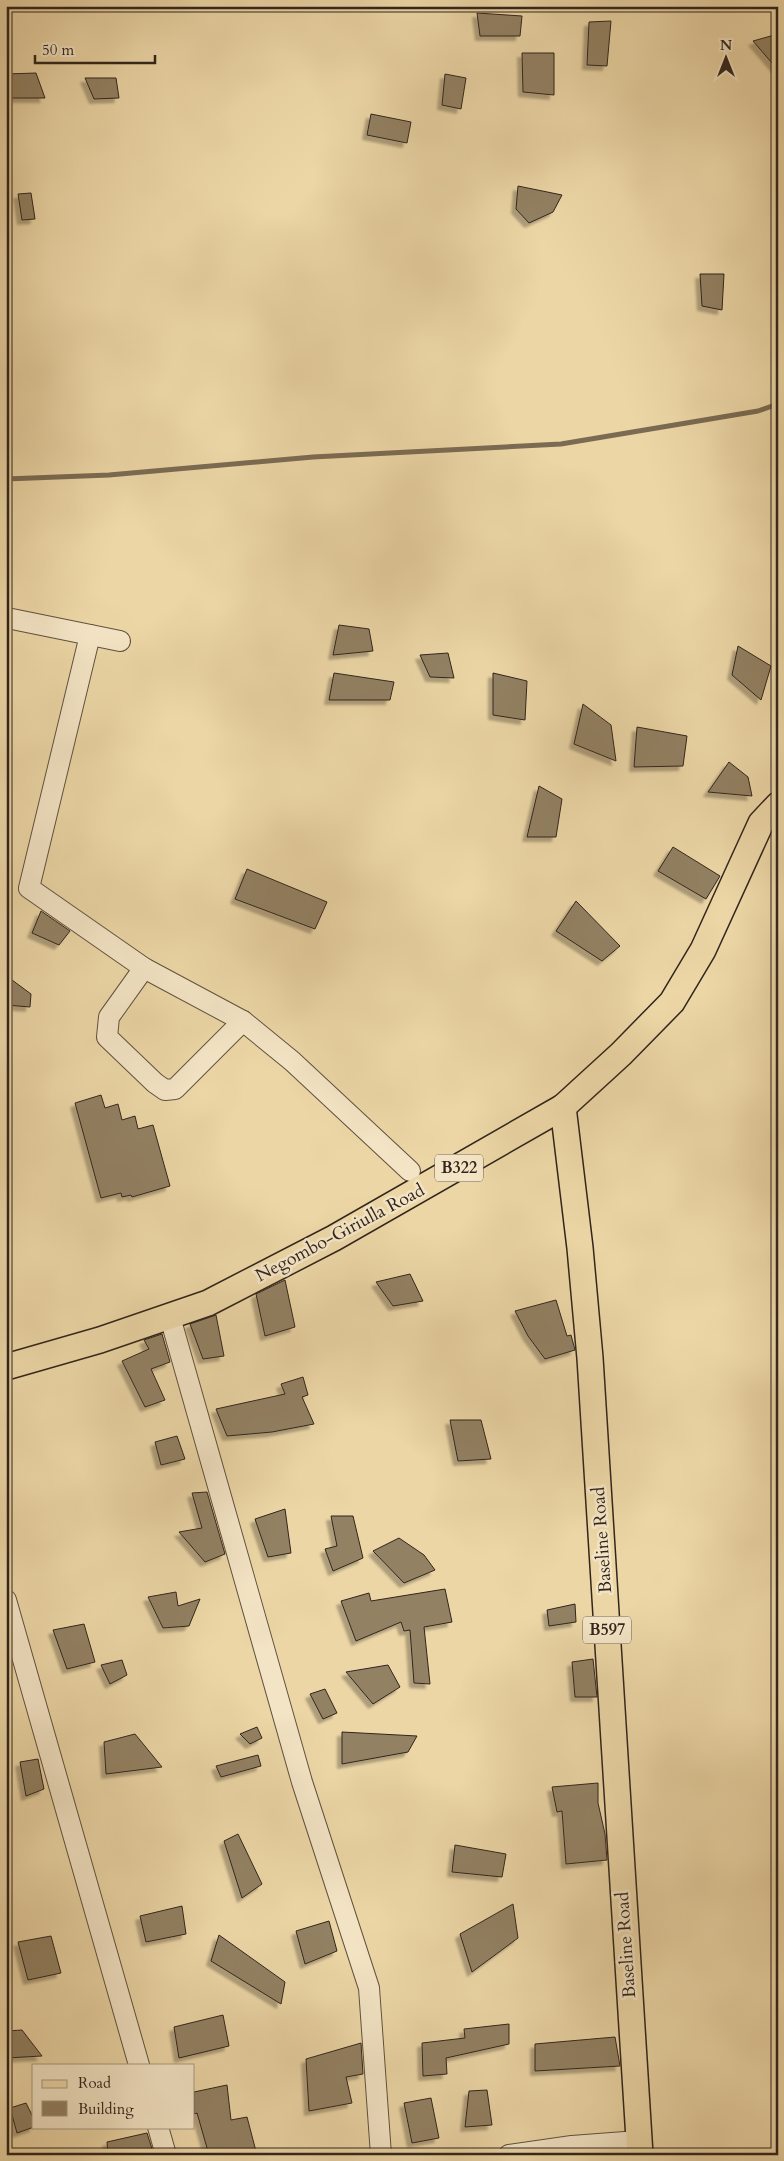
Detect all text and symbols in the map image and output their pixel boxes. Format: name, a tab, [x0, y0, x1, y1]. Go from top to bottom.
scale bar	[35, 32, 155, 64]
north arrow	[702, 32, 752, 82]
text: N	[720, 36, 732, 55]
text: 50 m	[42, 40, 74, 60]
road number: B322	[435, 1154, 483, 1182]
street label: Negombo-Giriulla Road	[251, 1178, 429, 1288]
street label: Baseline Road	[586, 1486, 618, 1594]
road number: B597	[583, 1616, 631, 1644]
street label: Baseline Road	[610, 1891, 642, 1999]
legend	[32, 2064, 195, 2128]
text: Road	[78, 2073, 111, 2093]
text: Building	[78, 2099, 134, 2119]

